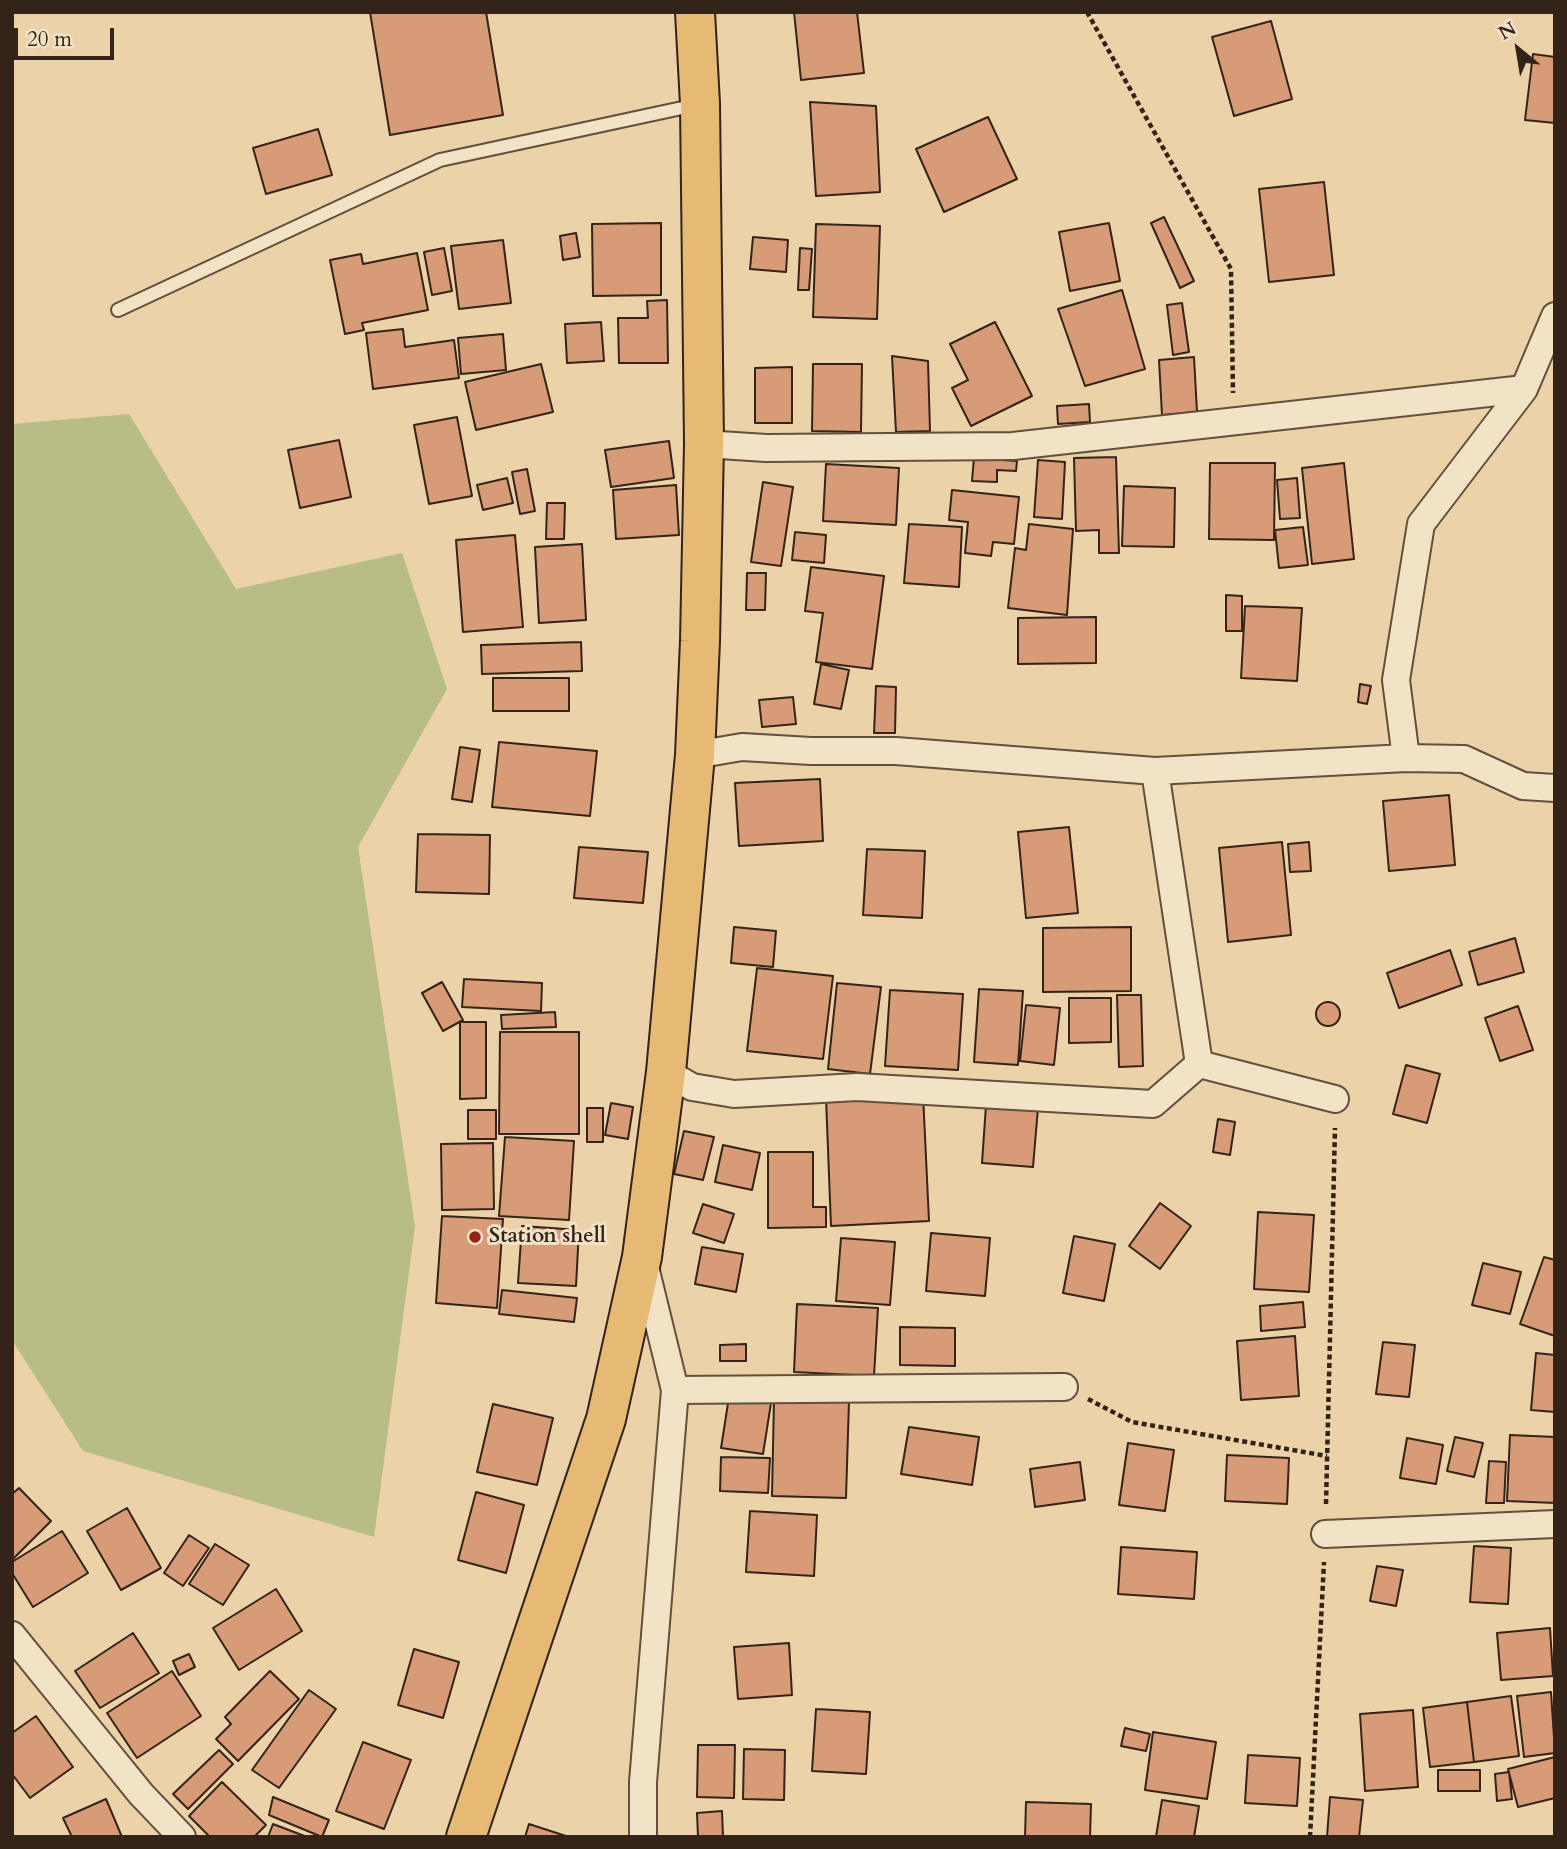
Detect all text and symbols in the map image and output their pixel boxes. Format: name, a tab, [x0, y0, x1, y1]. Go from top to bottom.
scale bar	[18, 14, 117, 58]
north arrow	[1483, 14, 1553, 84]
text: N	[1494, 15, 1521, 46]
text: 20 m	[27, 25, 72, 54]
place label: Station shell	[489, 1224, 606, 1250]
marker: Station shell	[467, 1229, 483, 1245]

